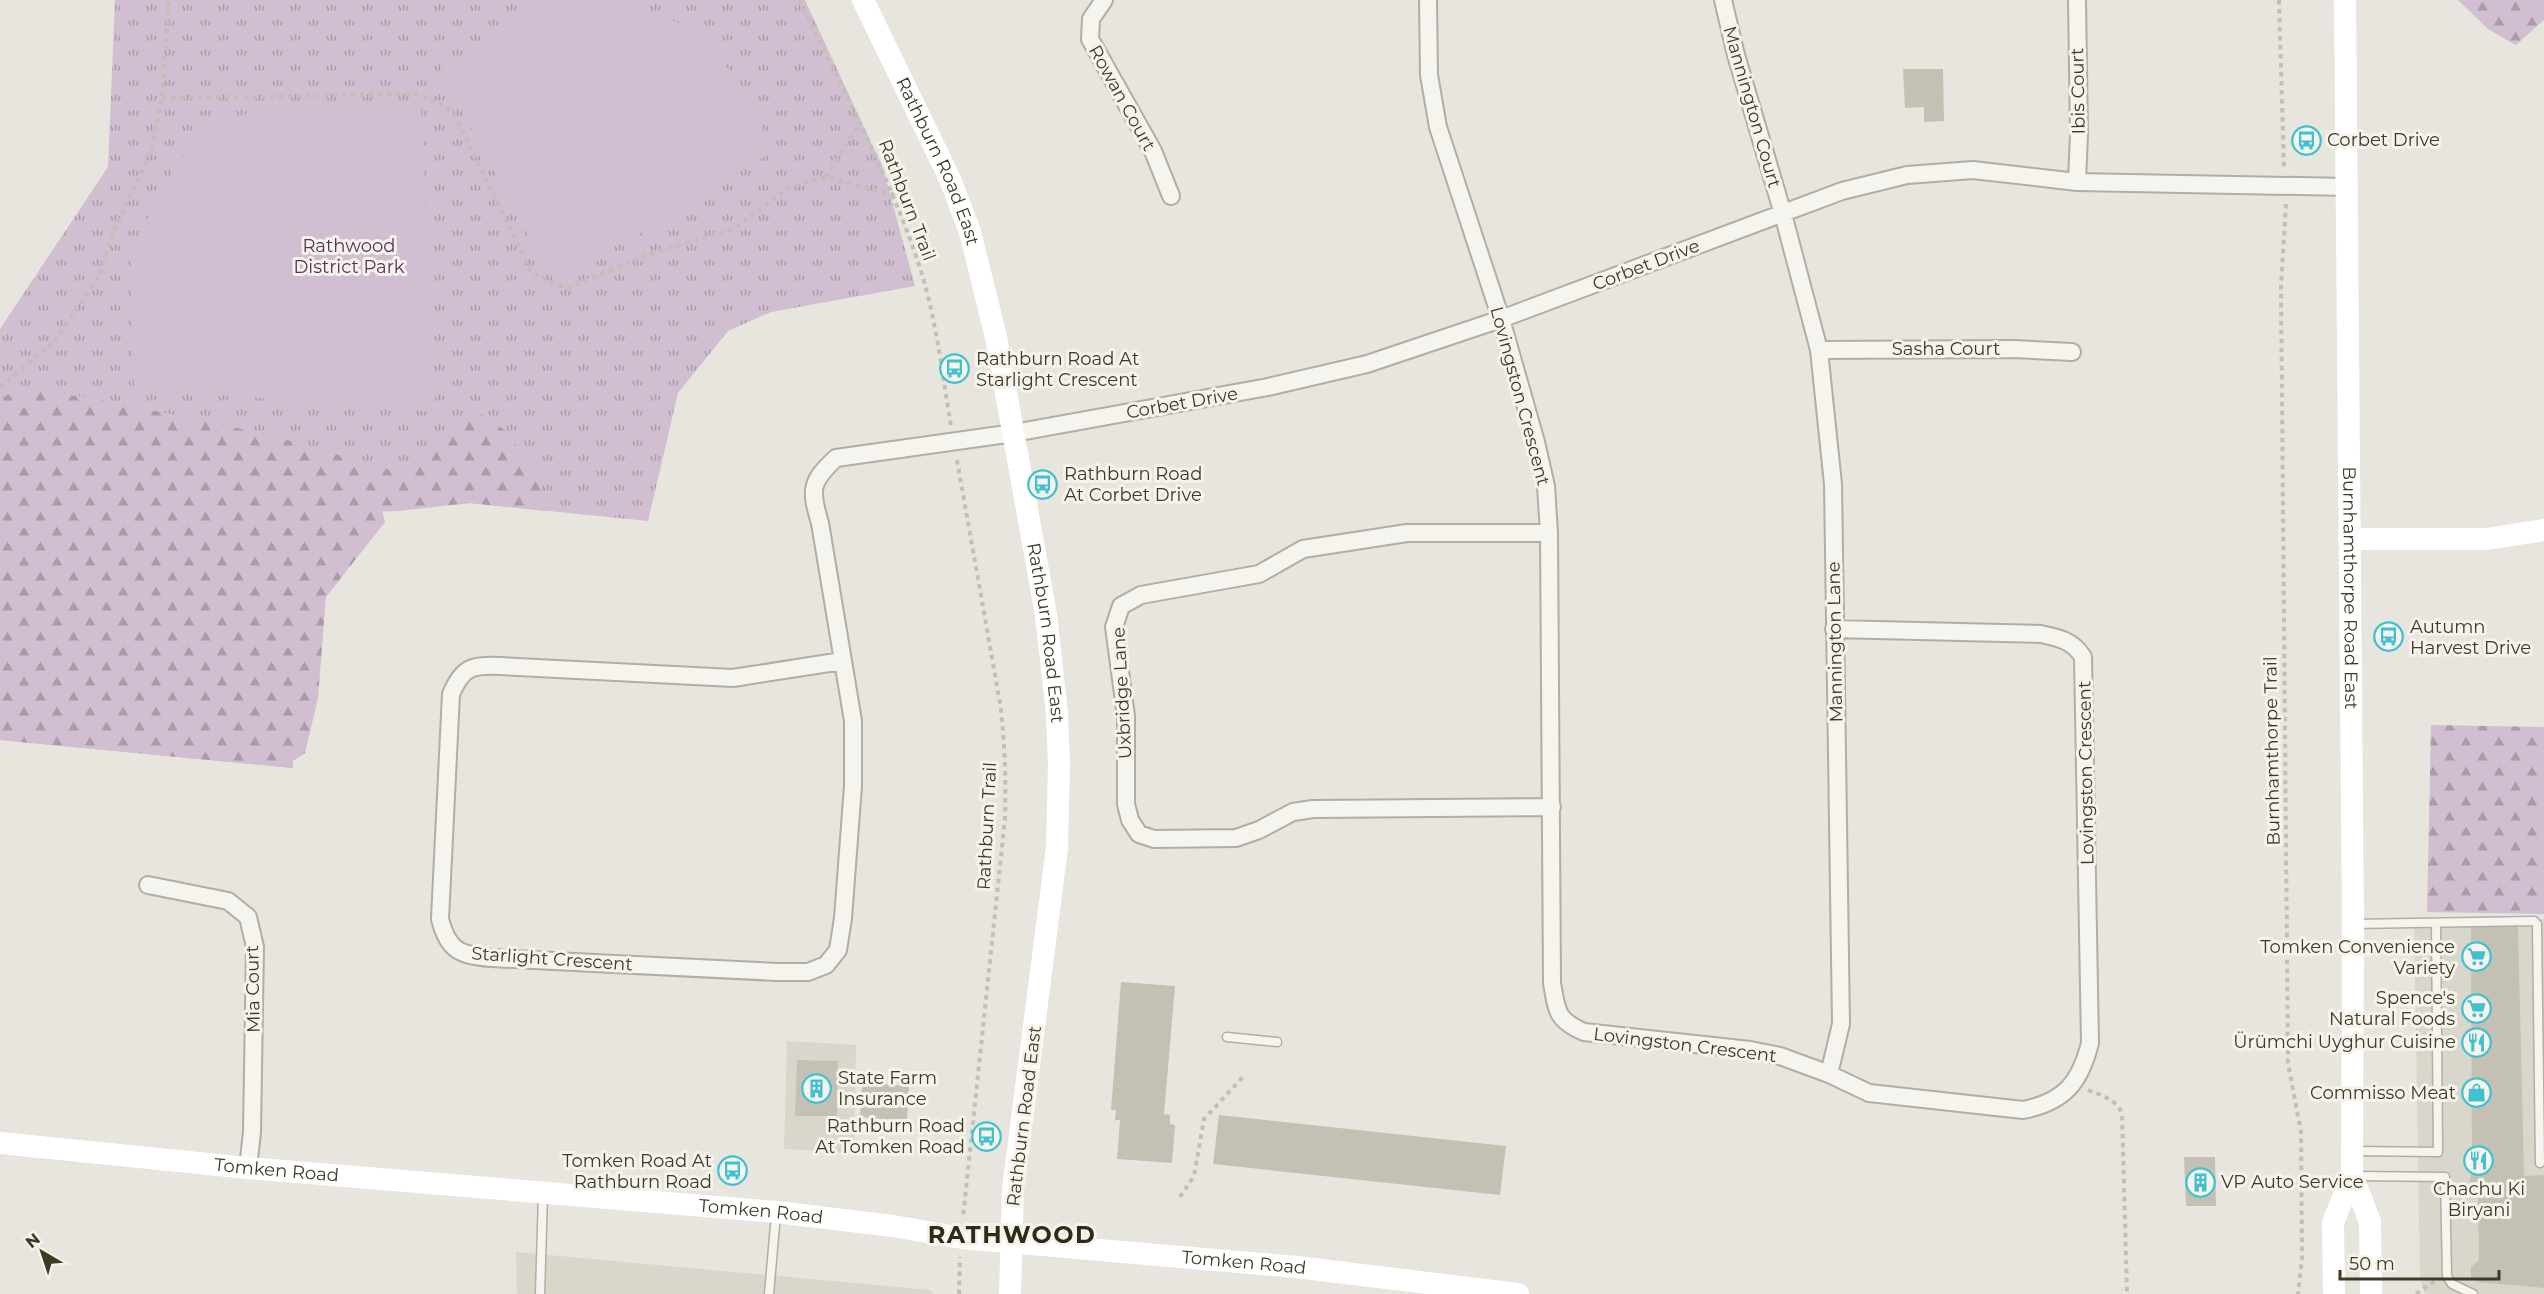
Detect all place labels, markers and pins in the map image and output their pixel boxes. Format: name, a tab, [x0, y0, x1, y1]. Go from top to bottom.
bus stop icon: Corbet Drive	[2290, 124, 2322, 156]
place label: Corbet Drive	[2327, 129, 2440, 151]
place label: Rathburn Road At Starlight Crescent	[976, 348, 1139, 391]
bus stop icon: Rathburn Road At Starlight Crescent	[939, 353, 971, 385]
place label: Rathburn Road At Corbet Drive	[1064, 463, 1202, 506]
bus stop icon: Rathburn Road At Corbet Drive	[1027, 468, 1059, 500]
place label: Autumn Harvest Drive	[2410, 616, 2531, 659]
bus stop icon: Autumn Harvest Drive	[2373, 621, 2405, 653]
place label: Tomken Convenience Variety	[2260, 936, 2455, 979]
supermarket icon: Tomken Convenience Variety	[2460, 941, 2492, 973]
place label: Spence's Natural Foods	[2329, 987, 2455, 1030]
supermarket icon: Spence's Natural Foods	[2460, 992, 2492, 1024]
restaurant icon: Ürümchi Uyghur Cuisine	[2461, 1026, 2493, 1058]
place label: Ürümchi Uyghur Cuisine	[2233, 1031, 2456, 1053]
place label: State Farm Insurance	[838, 1067, 937, 1110]
building icon: State Farm Insurance	[801, 1072, 833, 1104]
shop icon: Commisso Meat	[2461, 1077, 2493, 1109]
place label: Commisso Meat	[2310, 1082, 2456, 1104]
place label: Rathburn Road At Tomken Road	[815, 1115, 965, 1158]
bus stop icon: Rathburn Road At Tomken Road	[970, 1120, 1002, 1152]
restaurant icon: Chachu Ki Biryani	[2463, 1144, 2495, 1176]
place label: Tomken Road At Rathburn Road	[562, 1150, 712, 1193]
bus stop icon: Tomken Road At Rathburn Road	[717, 1155, 749, 1187]
building icon: VP Auto Service	[2184, 1166, 2216, 1198]
place label: VP Auto Service	[2221, 1171, 2364, 1193]
place label: Chachu Ki Biryani	[2433, 1178, 2525, 1221]

